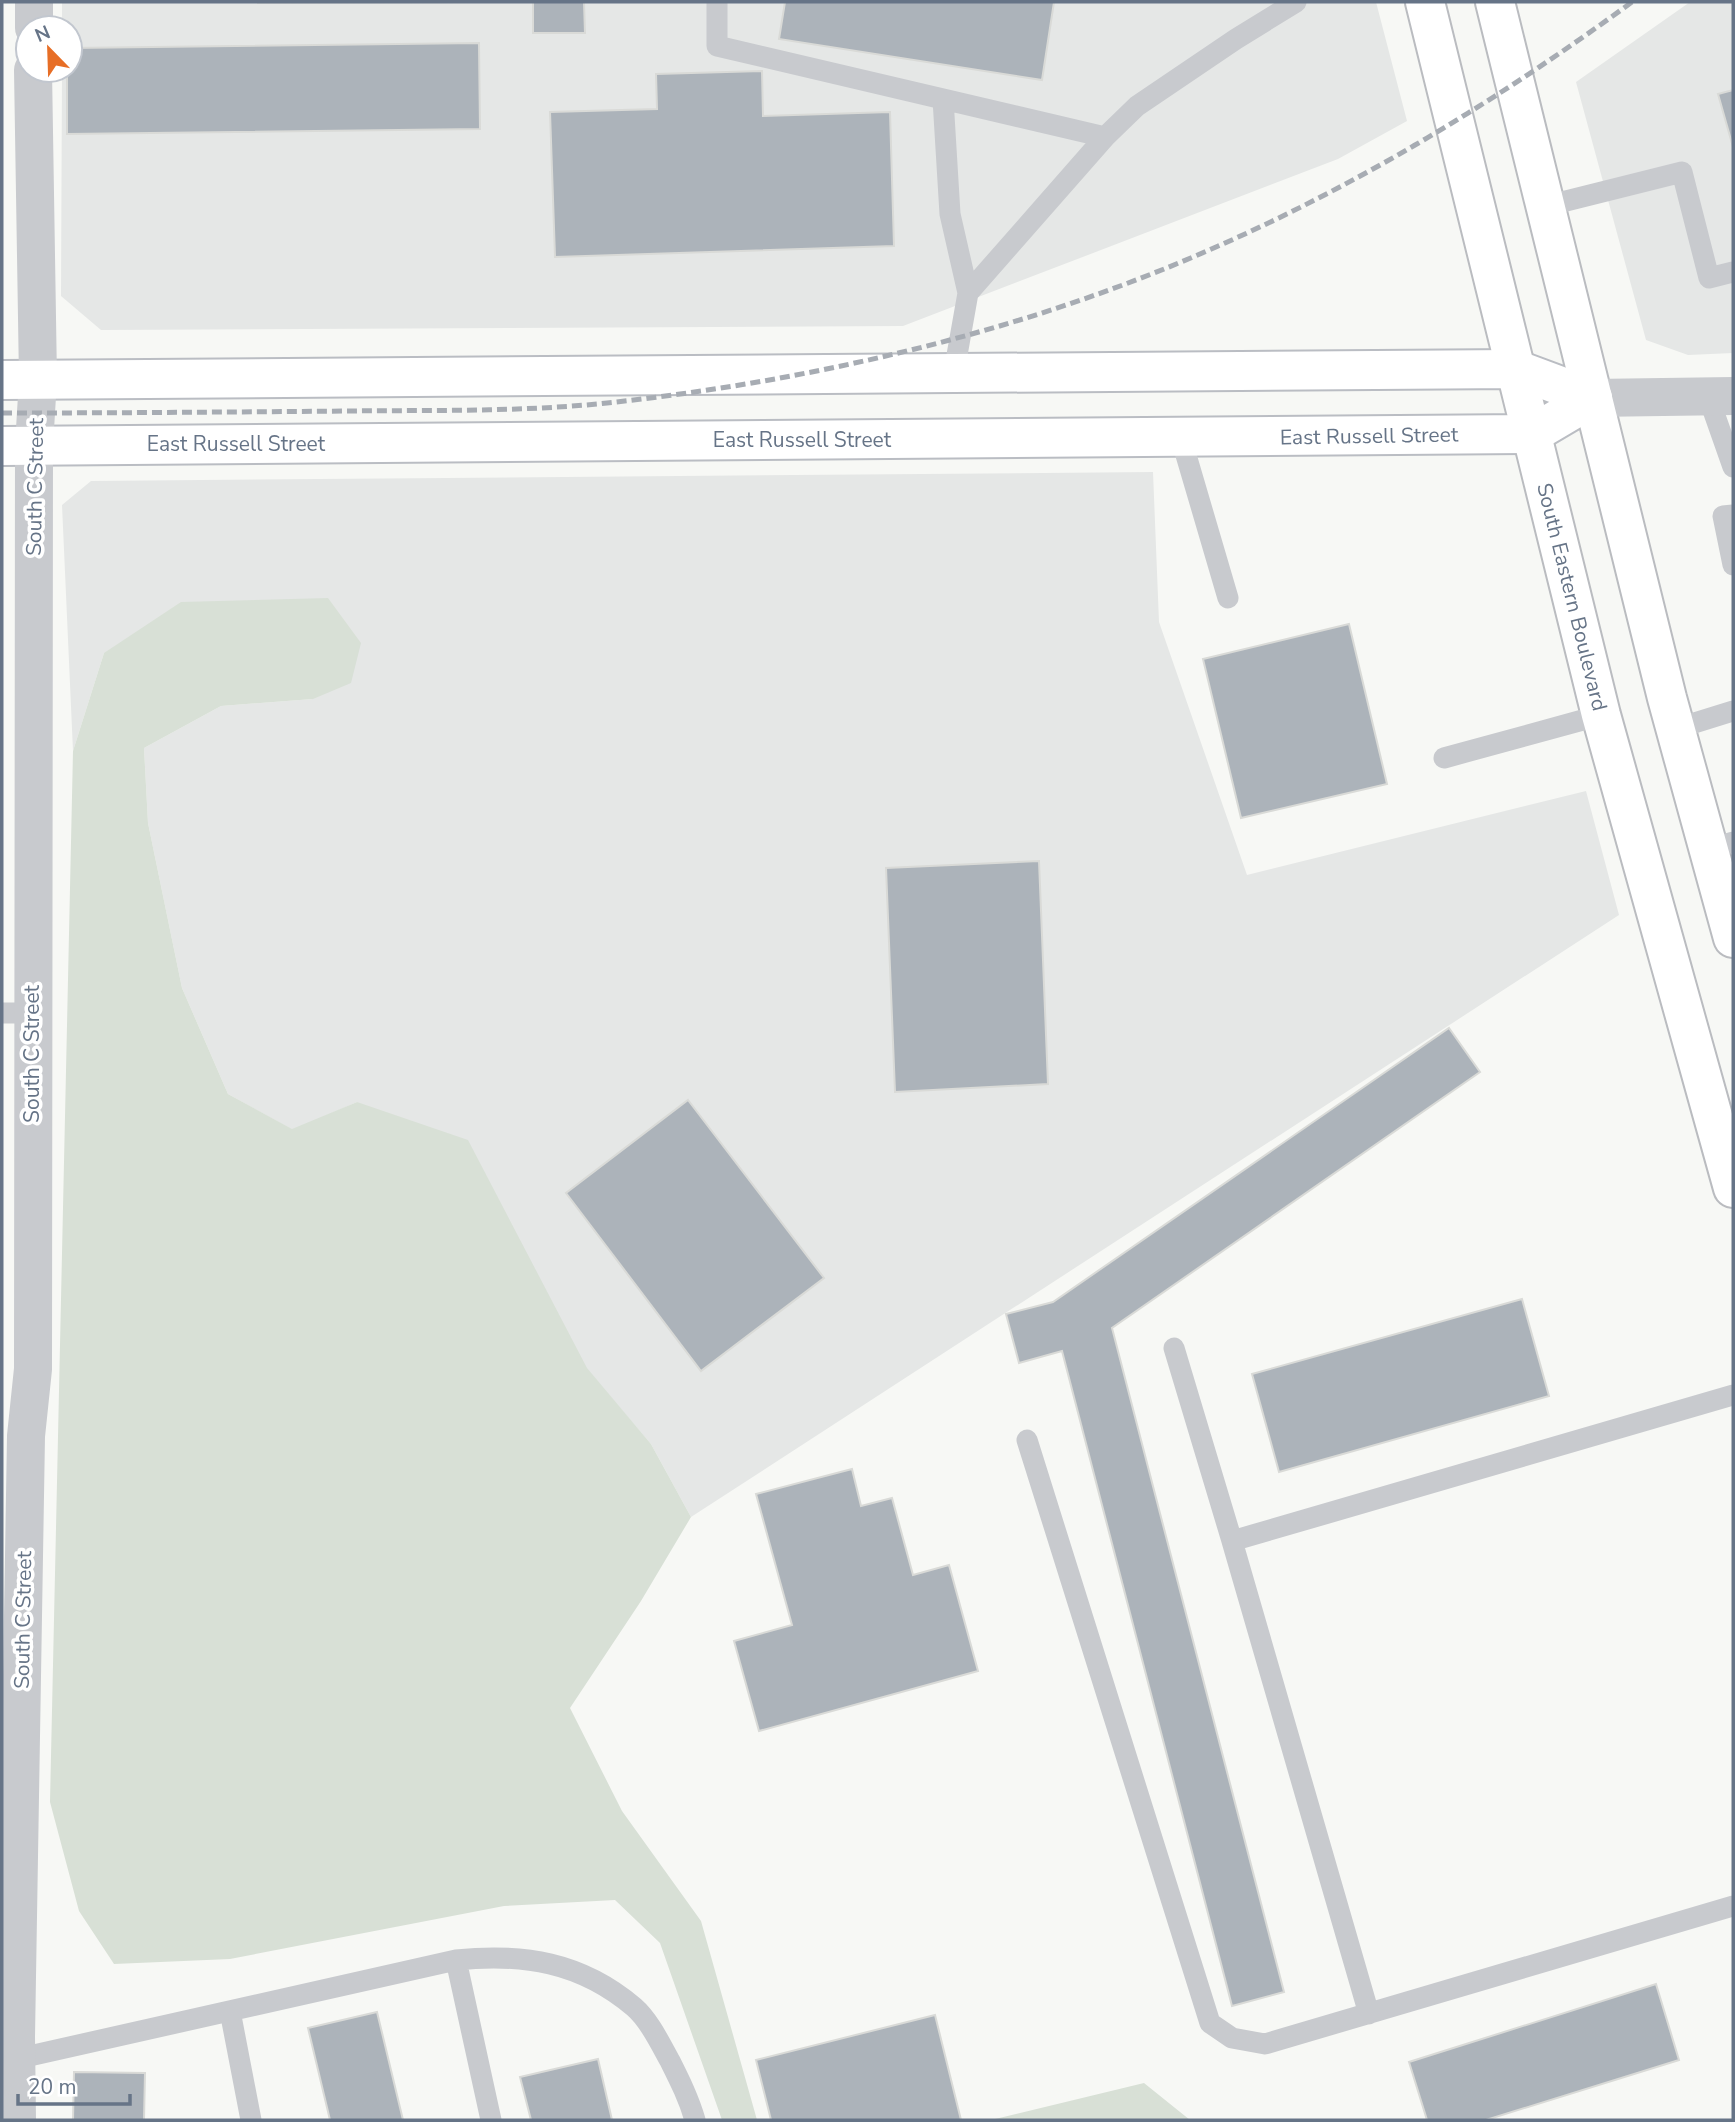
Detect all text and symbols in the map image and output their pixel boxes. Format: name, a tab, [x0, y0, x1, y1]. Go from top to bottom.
north arrow	[14, 14, 84, 84]
text: N	[31, 20, 54, 49]
street label: South C Street	[20, 417, 50, 556]
street label: East Russell Street	[1280, 420, 1459, 452]
street label: East Russell Street	[713, 426, 892, 454]
street label: East Russell Street	[147, 430, 326, 458]
street label: South Eastern Boulevard	[1530, 480, 1614, 714]
street label: South C Street	[18, 984, 46, 1123]
street label: South C Street	[8, 1550, 38, 1689]
scale bar	[18, 2062, 130, 2106]
text: 20 m	[28, 2073, 77, 2101]

